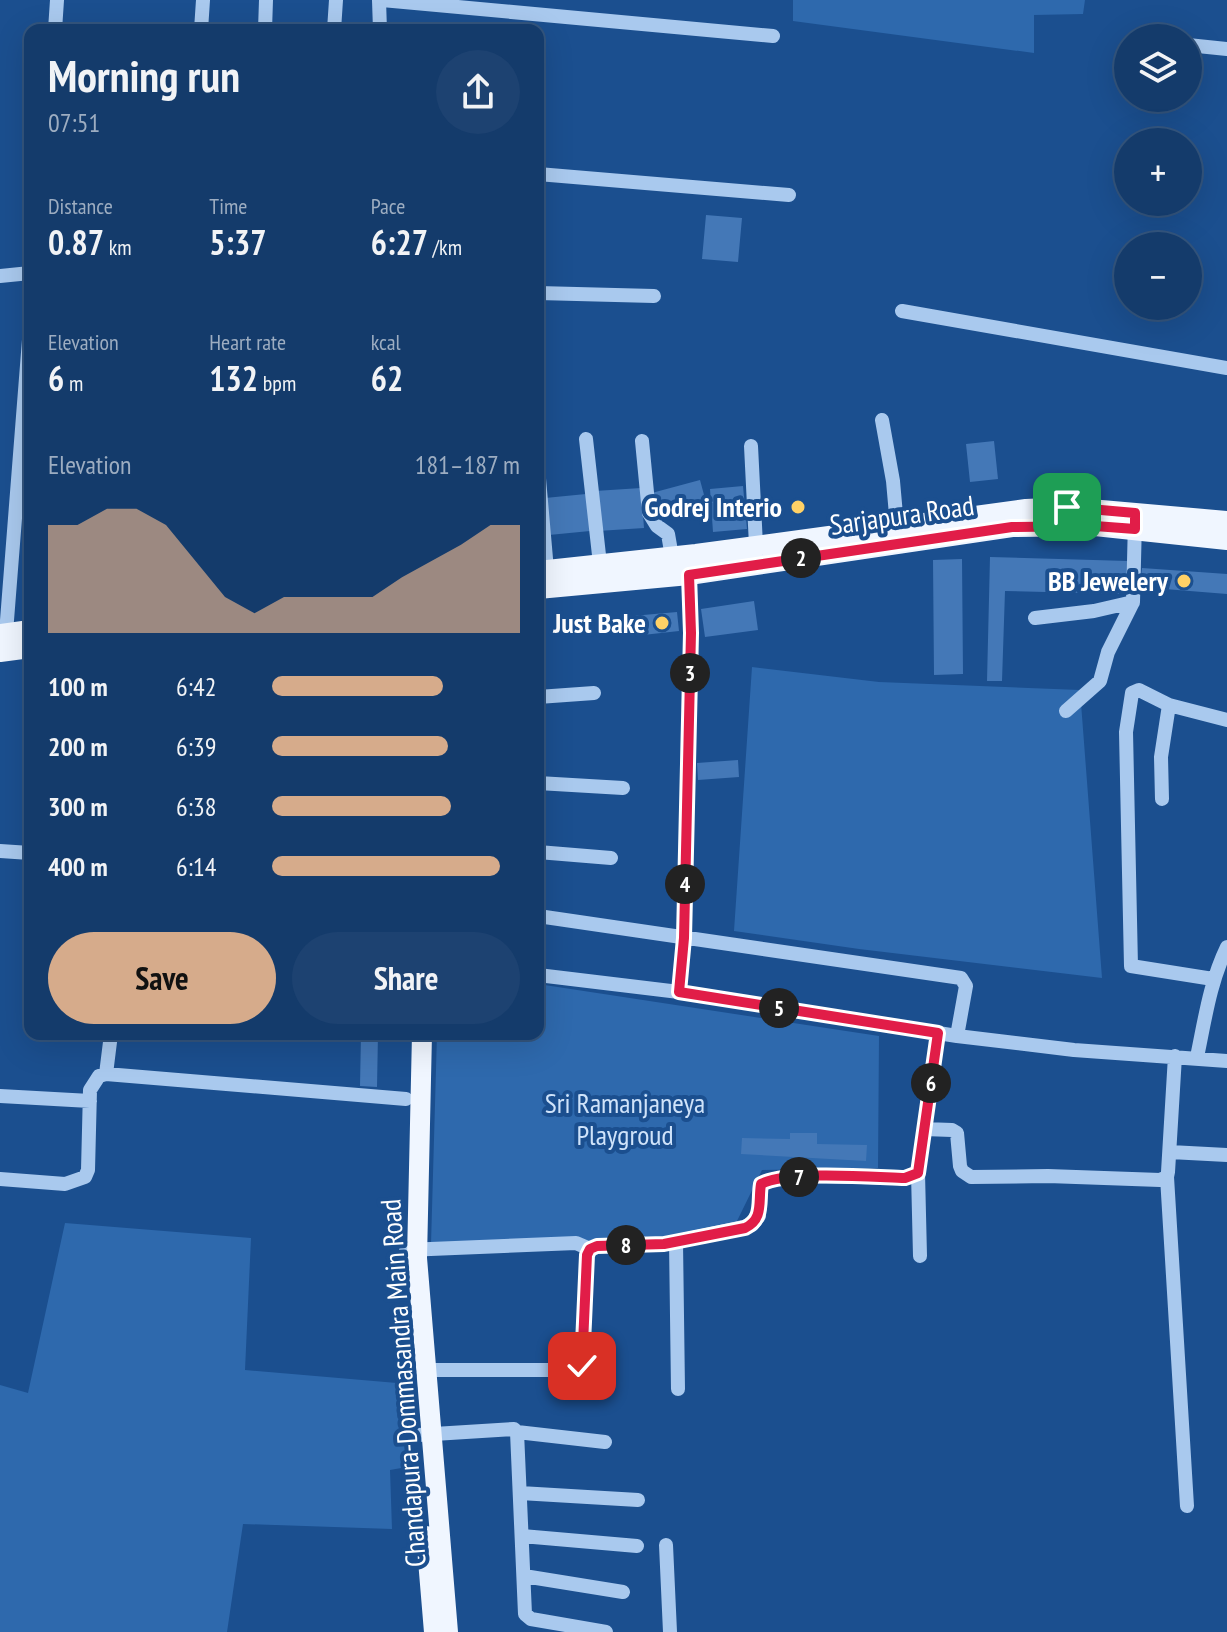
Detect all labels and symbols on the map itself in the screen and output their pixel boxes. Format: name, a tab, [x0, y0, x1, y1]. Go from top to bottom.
pin	[1033, 473, 1101, 541]
street label: Sarjapura Road	[828, 486, 976, 543]
place label: Godrej Interio	[644, 488, 782, 525]
marker: Godrej Interio	[789, 498, 807, 516]
pin: 2	[781, 538, 821, 578]
place label: BB Jewelery	[1048, 562, 1169, 599]
marker: BB Jewelery	[1175, 572, 1193, 590]
place label: Just Bake	[552, 604, 646, 641]
marker: Just Bake	[653, 614, 671, 632]
pin: 3	[670, 653, 710, 693]
pin: 4	[665, 864, 705, 904]
pin: 5	[759, 988, 799, 1028]
pin: 6	[911, 1063, 951, 1103]
park label: Sri Ramanjaneya Playgroud	[545, 1084, 705, 1153]
pin: 7	[779, 1157, 819, 1197]
street label: Chandapura-Dommasandra Main Road	[371, 1198, 434, 1568]
pin: 8	[606, 1225, 646, 1265]
pin	[548, 1332, 616, 1400]

